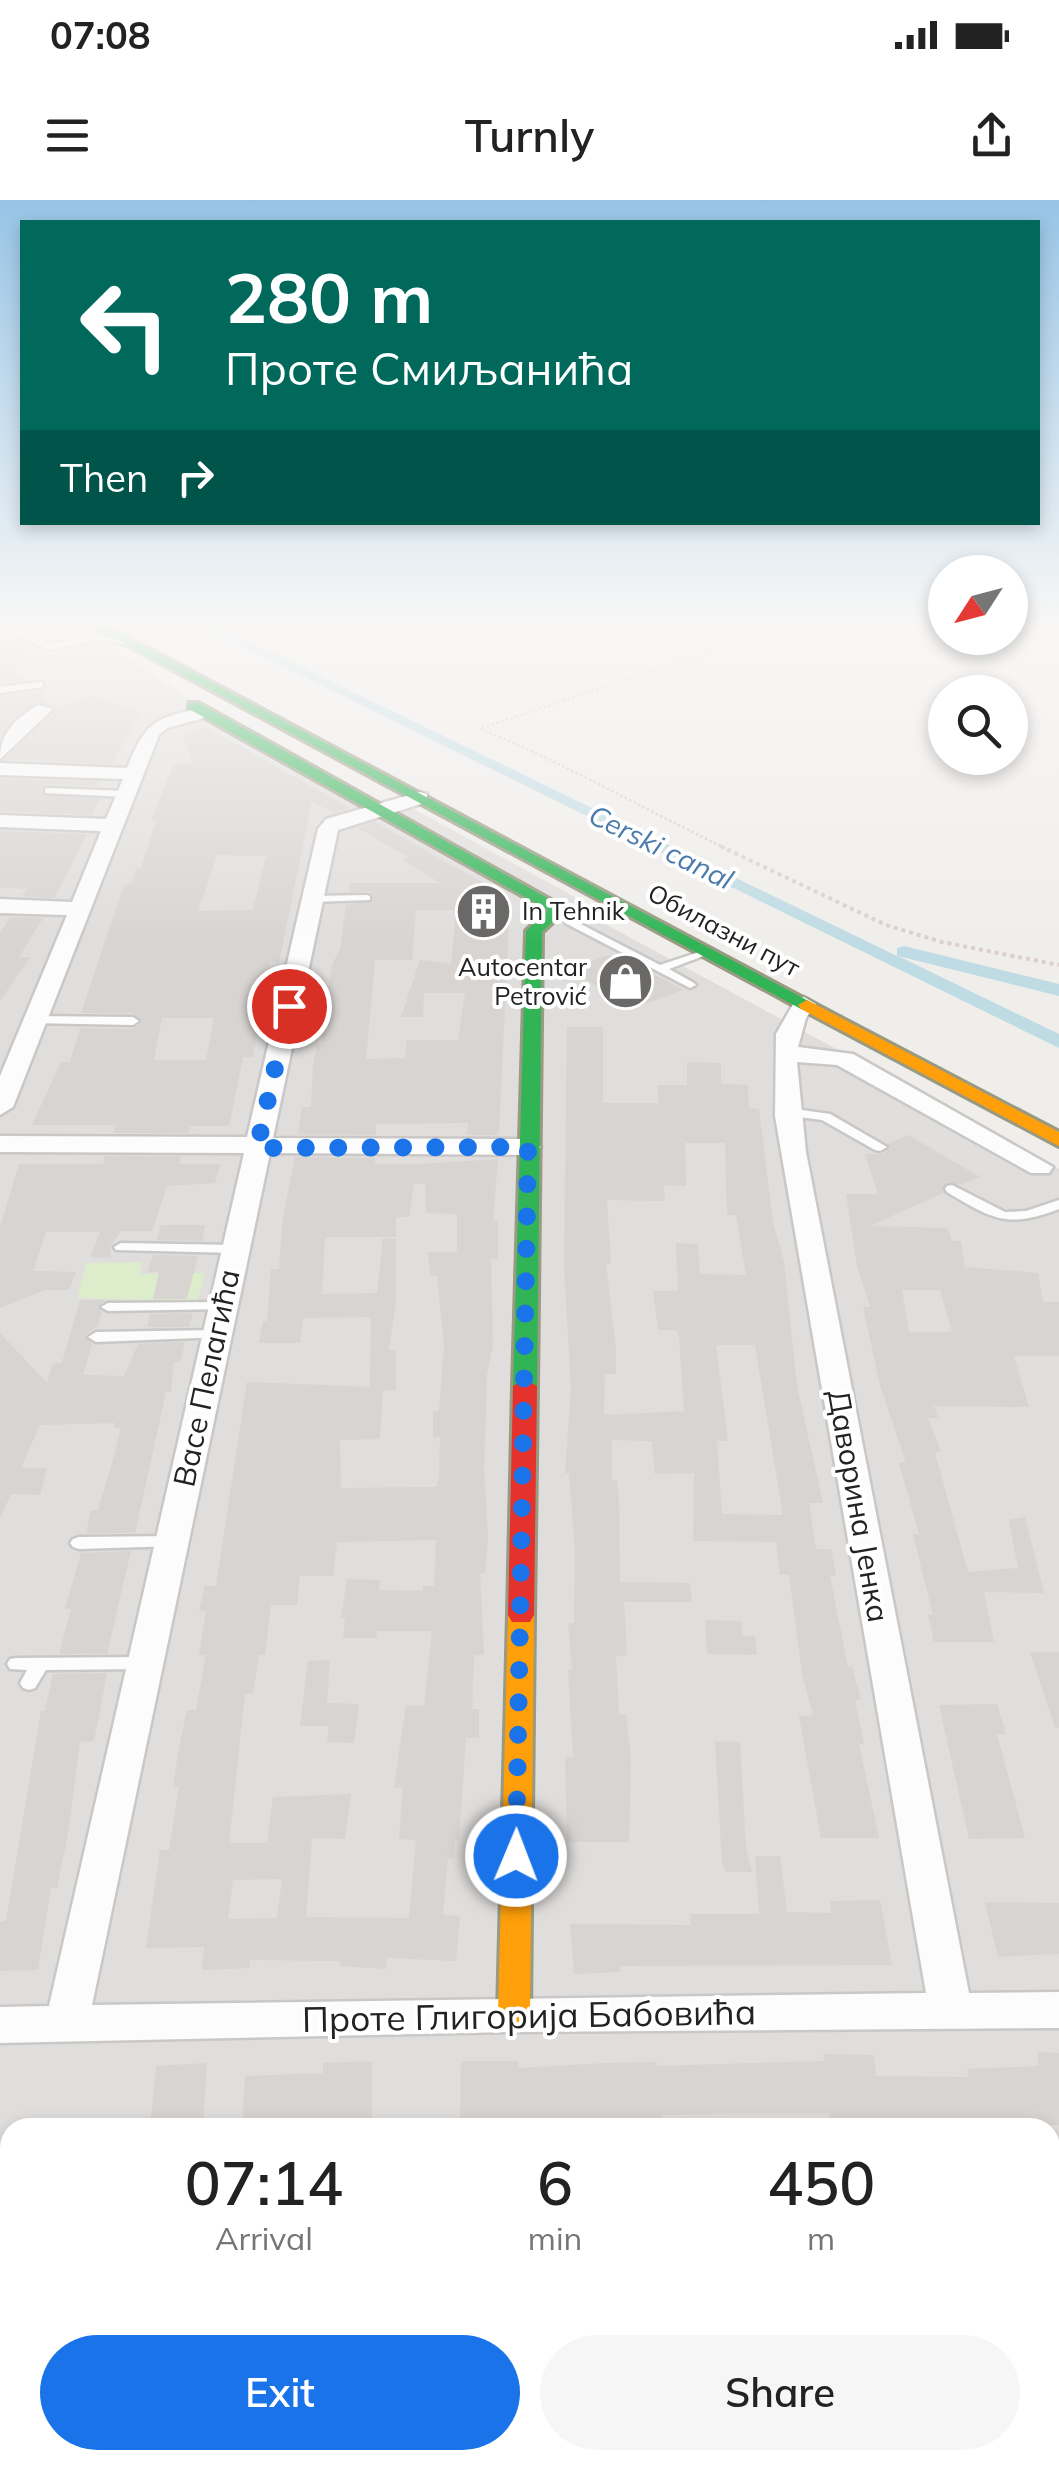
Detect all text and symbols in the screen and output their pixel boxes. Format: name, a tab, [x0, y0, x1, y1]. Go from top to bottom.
text: 07:08	[50, 11, 151, 59]
text: Turnly	[465, 107, 594, 163]
icon: menu	[40, 108, 95, 163]
icon: share	[964, 108, 1019, 163]
text: 280 m	[225, 253, 433, 341]
icon: left	[60, 260, 190, 390]
text: Проте Смиљанића	[225, 340, 634, 396]
icon: right	[168, 450, 223, 505]
text: Then	[60, 454, 148, 502]
north arrow	[928, 555, 1028, 655]
map controls	[928, 555, 1028, 775]
button: search	[928, 675, 1028, 775]
water label: Cerski canal	[583, 797, 739, 897]
street label: Обилазни пут	[643, 877, 806, 983]
building icon: In Tehnik	[453, 881, 513, 941]
place label: In Tehnik	[522, 895, 626, 926]
place label: Autocentar Petrović	[458, 951, 587, 1011]
shop icon: Autocentar Petrović	[596, 951, 656, 1011]
pin	[247, 964, 332, 1049]
icon: arrive	[262, 979, 317, 1034]
street label: Васе Пелагића	[164, 1266, 248, 1490]
street label: Даворина Јенка	[820, 1387, 898, 1625]
position arrow	[464, 1804, 568, 1908]
street label: Проте Глигорија Бабовића	[302, 1989, 756, 2041]
text: 07:14	[185, 2145, 343, 2220]
text: 6	[537, 2145, 573, 2220]
text: 450	[767, 2145, 875, 2220]
text: Arrival	[215, 2218, 313, 2258]
text: min	[528, 2218, 582, 2258]
text: m	[807, 2218, 835, 2258]
button: Exit	[40, 2335, 520, 2450]
button: Share	[540, 2335, 1020, 2450]

